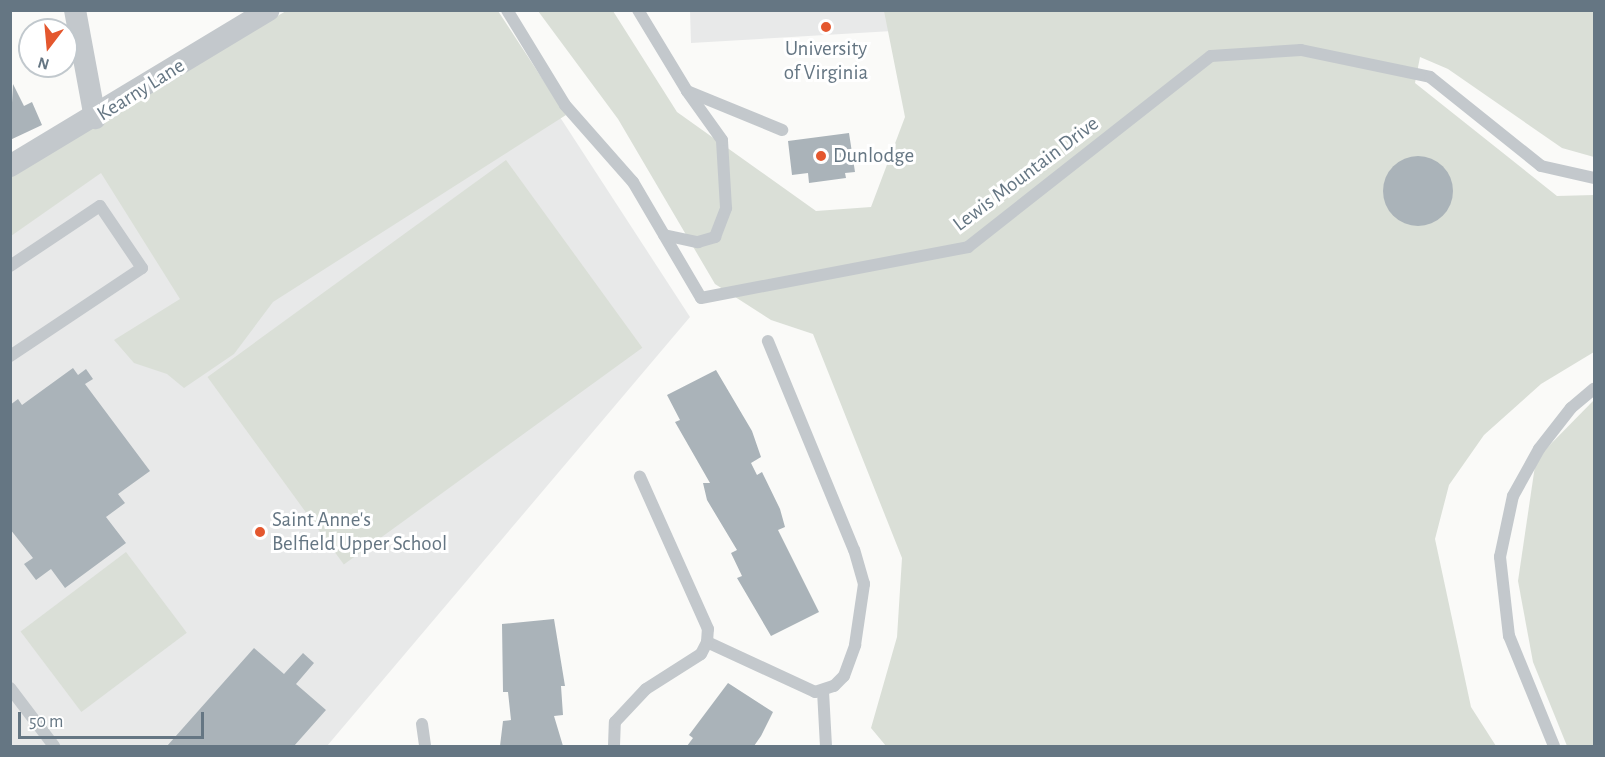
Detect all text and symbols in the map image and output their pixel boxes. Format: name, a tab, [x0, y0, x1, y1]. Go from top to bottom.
north arrow	[18, 18, 78, 78]
marker: University of Virginia	[819, 20, 833, 34]
place label: University of Virginia	[784, 36, 868, 86]
street label: Kearny Lane	[93, 53, 189, 127]
text: N	[36, 54, 51, 73]
street label: Lewis Mountain Drive	[948, 111, 1104, 237]
place label: Dunlodge	[833, 143, 914, 169]
marker: Dunlodge	[814, 149, 828, 163]
place label: Saint Anne's Belfield Upper School	[272, 507, 447, 557]
marker: Saint Anne's Belfield Upper School	[253, 525, 267, 539]
scale bar	[21, 700, 207, 738]
text: 50 m	[29, 713, 63, 731]

